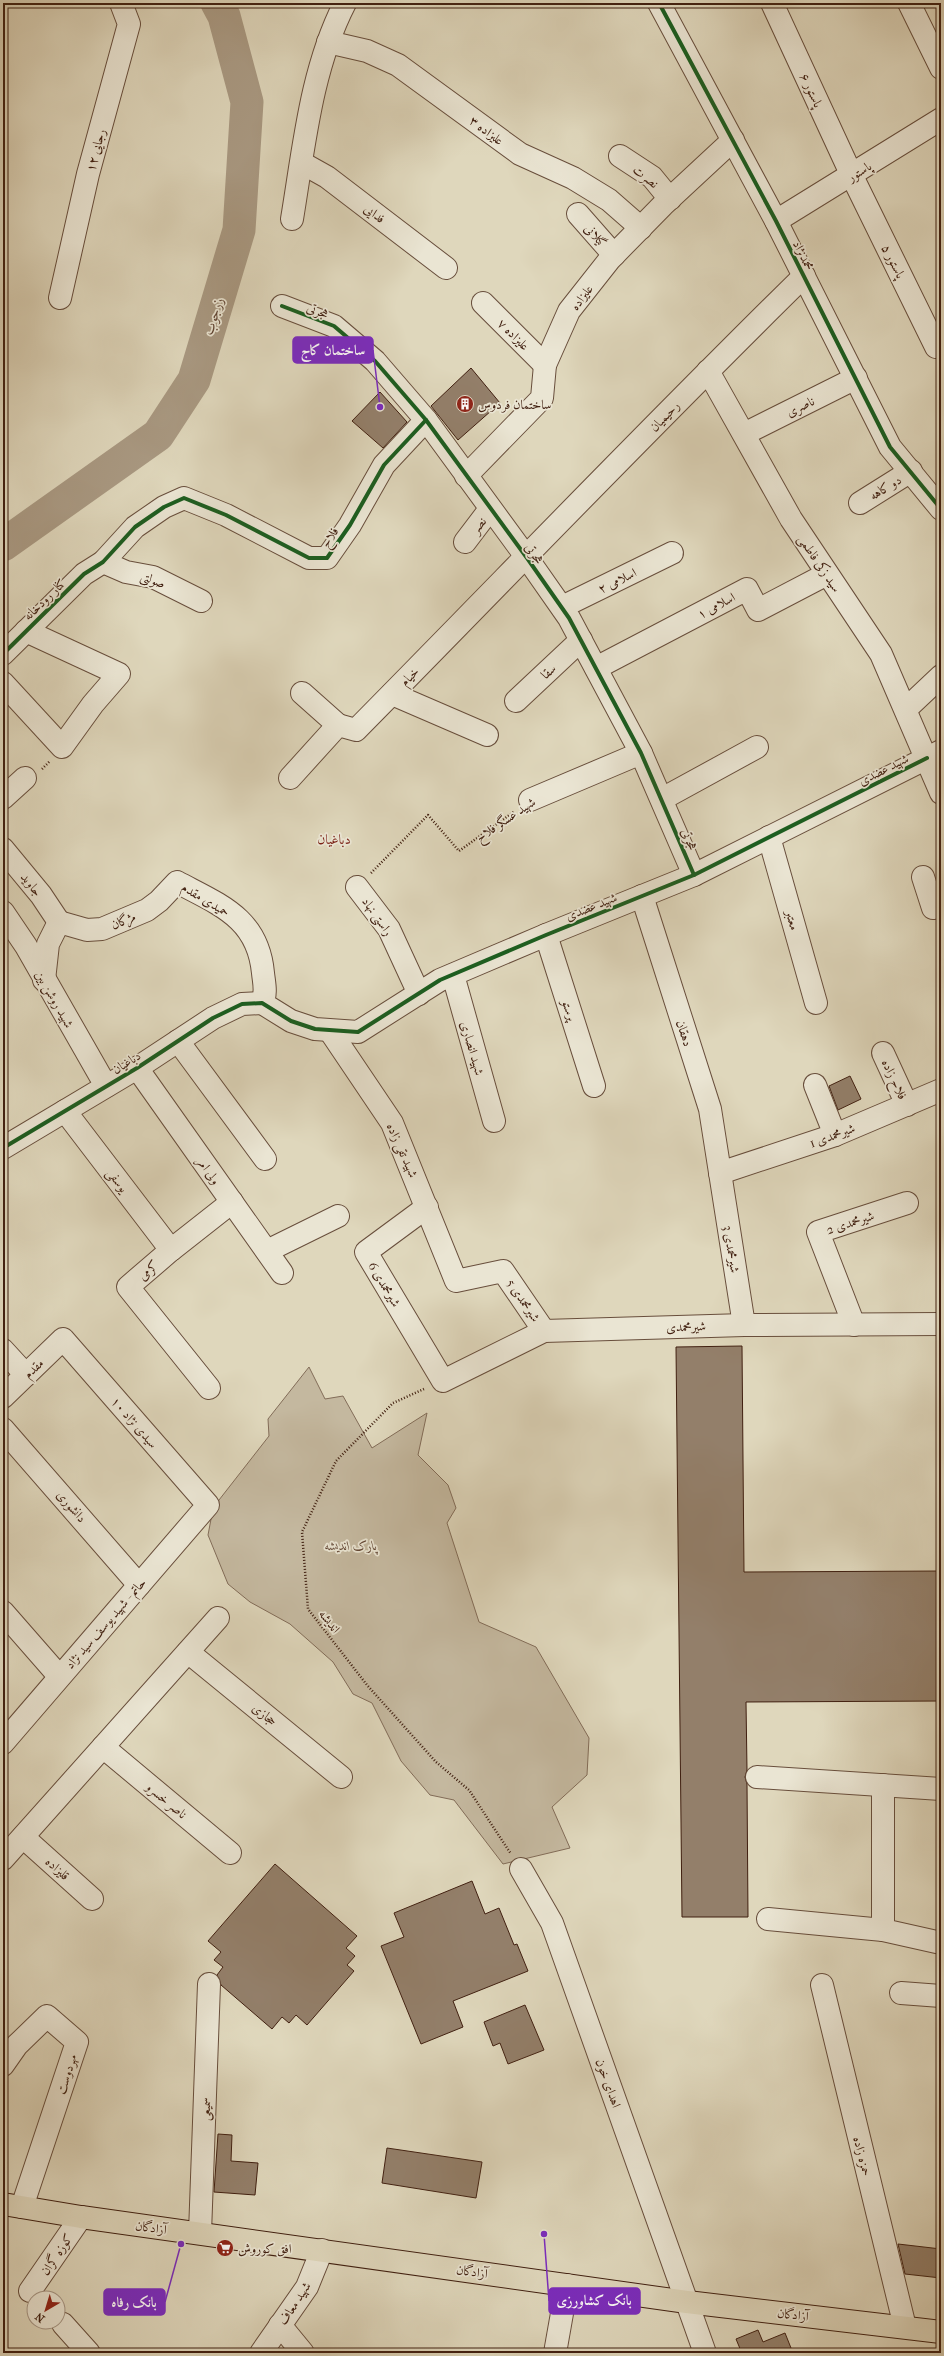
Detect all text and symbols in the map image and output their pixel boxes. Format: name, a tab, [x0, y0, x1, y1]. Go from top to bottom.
street label: پاستور ۶	[795, 71, 826, 111]
street label: علیزاده ۳	[467, 113, 507, 148]
street label: رجایی ۱۲	[83, 127, 109, 173]
street label: پاستور	[843, 158, 876, 187]
street label: نصرت	[629, 162, 661, 192]
street label: فدایی	[361, 201, 388, 227]
street label: گیلانی	[581, 221, 610, 251]
street label: محمدنژاد	[790, 238, 817, 273]
street label: پاستور ۵	[877, 242, 909, 282]
street label: علیزاده	[567, 282, 596, 313]
water label: زرجوب	[200, 295, 227, 337]
street label: هجرتی	[304, 299, 331, 322]
street label: علیزاده ۷	[495, 315, 533, 353]
callout: ساختمان کاج	[293, 337, 373, 363]
text: ساختمان کاج	[301, 342, 365, 363]
street label: ناصری	[784, 393, 817, 421]
building icon: ساختمان فردوس	[455, 394, 475, 414]
place label: ساختمان فردوس	[478, 397, 552, 413]
street label: رحیمیان	[646, 398, 683, 435]
street label: دو کاهه	[867, 472, 904, 503]
street label: نصر	[466, 514, 490, 539]
street label: فلاح	[317, 524, 345, 553]
street label: سید زکی فاطمی	[793, 531, 845, 596]
street label: هجرتی	[521, 540, 547, 567]
street label: اسلامی ۲	[596, 565, 639, 597]
street label: صولتی	[138, 568, 167, 593]
street label: کنار رودخانه	[20, 576, 69, 624]
street label: اسلامی ۱	[695, 589, 738, 623]
street label: سقا	[538, 661, 559, 682]
street label: خیام	[397, 664, 425, 692]
street label: شهید عضدی	[856, 750, 911, 789]
street label: شهید عسگر فلاح	[473, 794, 540, 848]
street label: هجرتی	[677, 826, 701, 853]
district label: دباغیان	[317, 831, 351, 848]
street label: جاوید	[17, 870, 46, 900]
street label: حمیدی مقدم	[177, 879, 233, 923]
street label: شهید عضدی	[563, 889, 619, 924]
street label: راستی نهاد	[357, 894, 396, 940]
street label: معتبر	[781, 906, 803, 932]
street label: مژگان	[108, 909, 139, 934]
street label: شهید روشن بین	[30, 968, 77, 1031]
street label: پرستو	[557, 996, 580, 1025]
street label: دهقان	[673, 1018, 696, 1048]
street label: شهید انصاری	[457, 1019, 487, 1077]
street label: دباغیان	[109, 1048, 144, 1078]
street label: فلاح زاده	[875, 1057, 910, 1104]
street label: شیرمحمدی 1	[807, 1120, 857, 1151]
street label: شهید تقی زاده	[381, 1121, 421, 1181]
street label: ولی امر	[192, 1153, 224, 1188]
street label: یوسفی	[101, 1165, 132, 1198]
street label: شیرمحمدی 2	[824, 1208, 876, 1237]
street label: شیرمحمدی 3	[720, 1224, 743, 1274]
street label: کرمی	[135, 1257, 162, 1284]
street label: شیرمحمدی 6	[365, 1259, 404, 1310]
street label: شیرمحمدی 5	[504, 1276, 543, 1325]
street label: شیرمحمدی	[666, 1318, 706, 1335]
street label: مقدم	[20, 1355, 49, 1384]
street label: سیدی نژاد ۱۰	[108, 1394, 161, 1451]
street label: دانشوری	[53, 1487, 90, 1526]
park label: پارک اندیشه	[325, 1538, 379, 1555]
street label: حاتم - شهید یوسف سید نژاد	[62, 1575, 152, 1674]
street label: اندیشه	[316, 1607, 343, 1636]
street label: حجازی	[249, 1700, 280, 1730]
street label: ناصر خسرو	[141, 1778, 190, 1822]
street label: قلیزاده	[43, 1854, 73, 1883]
street label: مهردوست	[53, 2052, 81, 2096]
street label: اهدای خون	[592, 2057, 624, 2110]
street label: سمیعی	[198, 2097, 215, 2121]
street label: حمزه زاده	[849, 2135, 875, 2178]
street label: آزادگان	[134, 2218, 169, 2238]
street label: کوزه گران	[36, 2230, 77, 2279]
supermarket icon: افق کوروش	[215, 2238, 235, 2258]
place label: افق کوروش	[238, 2241, 292, 2257]
street label: آزادگان	[455, 2262, 490, 2282]
street label: شهید معاف	[275, 2279, 315, 2328]
callout: بانک کشاورزی	[549, 2288, 640, 2314]
callout: بانک رفاه	[104, 2289, 165, 2315]
north arrow	[26, 2290, 66, 2330]
text: بانک کشاورزی	[556, 2292, 632, 2309]
text: بانک رفاه	[111, 2294, 157, 2311]
street label: آزادگان	[776, 2305, 811, 2325]
text: N	[32, 2309, 47, 2325]

